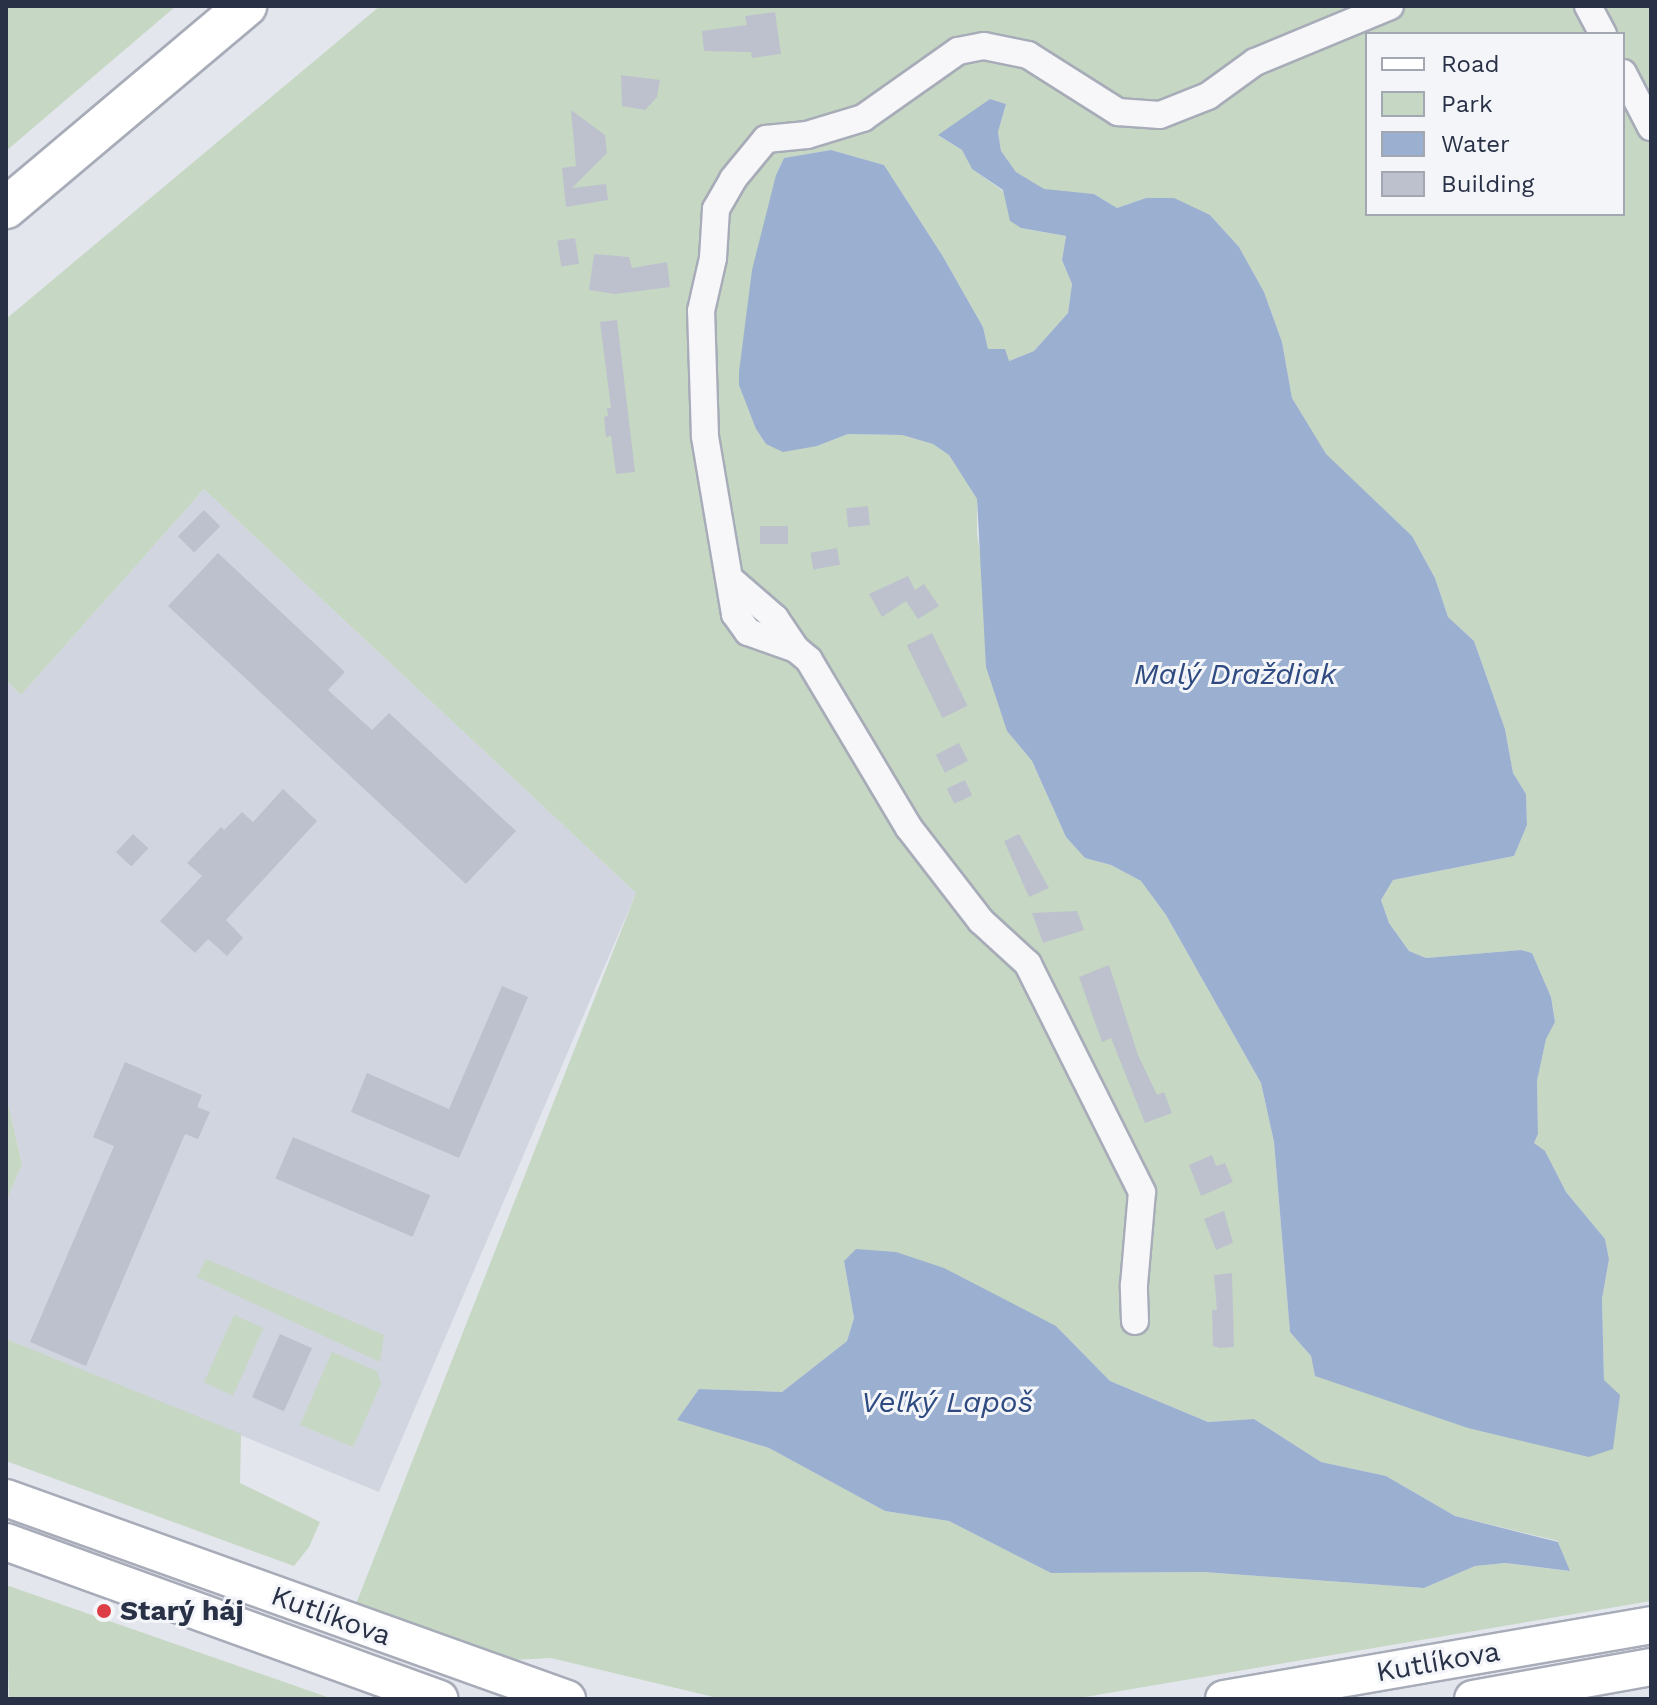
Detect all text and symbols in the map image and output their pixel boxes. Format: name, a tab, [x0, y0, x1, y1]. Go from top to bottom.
legend	[1365, 32, 1625, 216]
text: Road	[1441, 50, 1500, 78]
text: Park	[1441, 90, 1493, 118]
text: Water	[1441, 130, 1510, 158]
text: Building	[1441, 170, 1534, 198]
water label: Malý Draždiak	[1133, 656, 1337, 692]
water label: Veľký Lapoš	[861, 1384, 1033, 1420]
street label: Kutlíkova	[267, 1579, 395, 1653]
place label: Starý háj	[120, 1594, 244, 1628]
marker: Starý háj	[95, 1602, 113, 1620]
street label: Kutlíkova	[1374, 1635, 1502, 1689]

